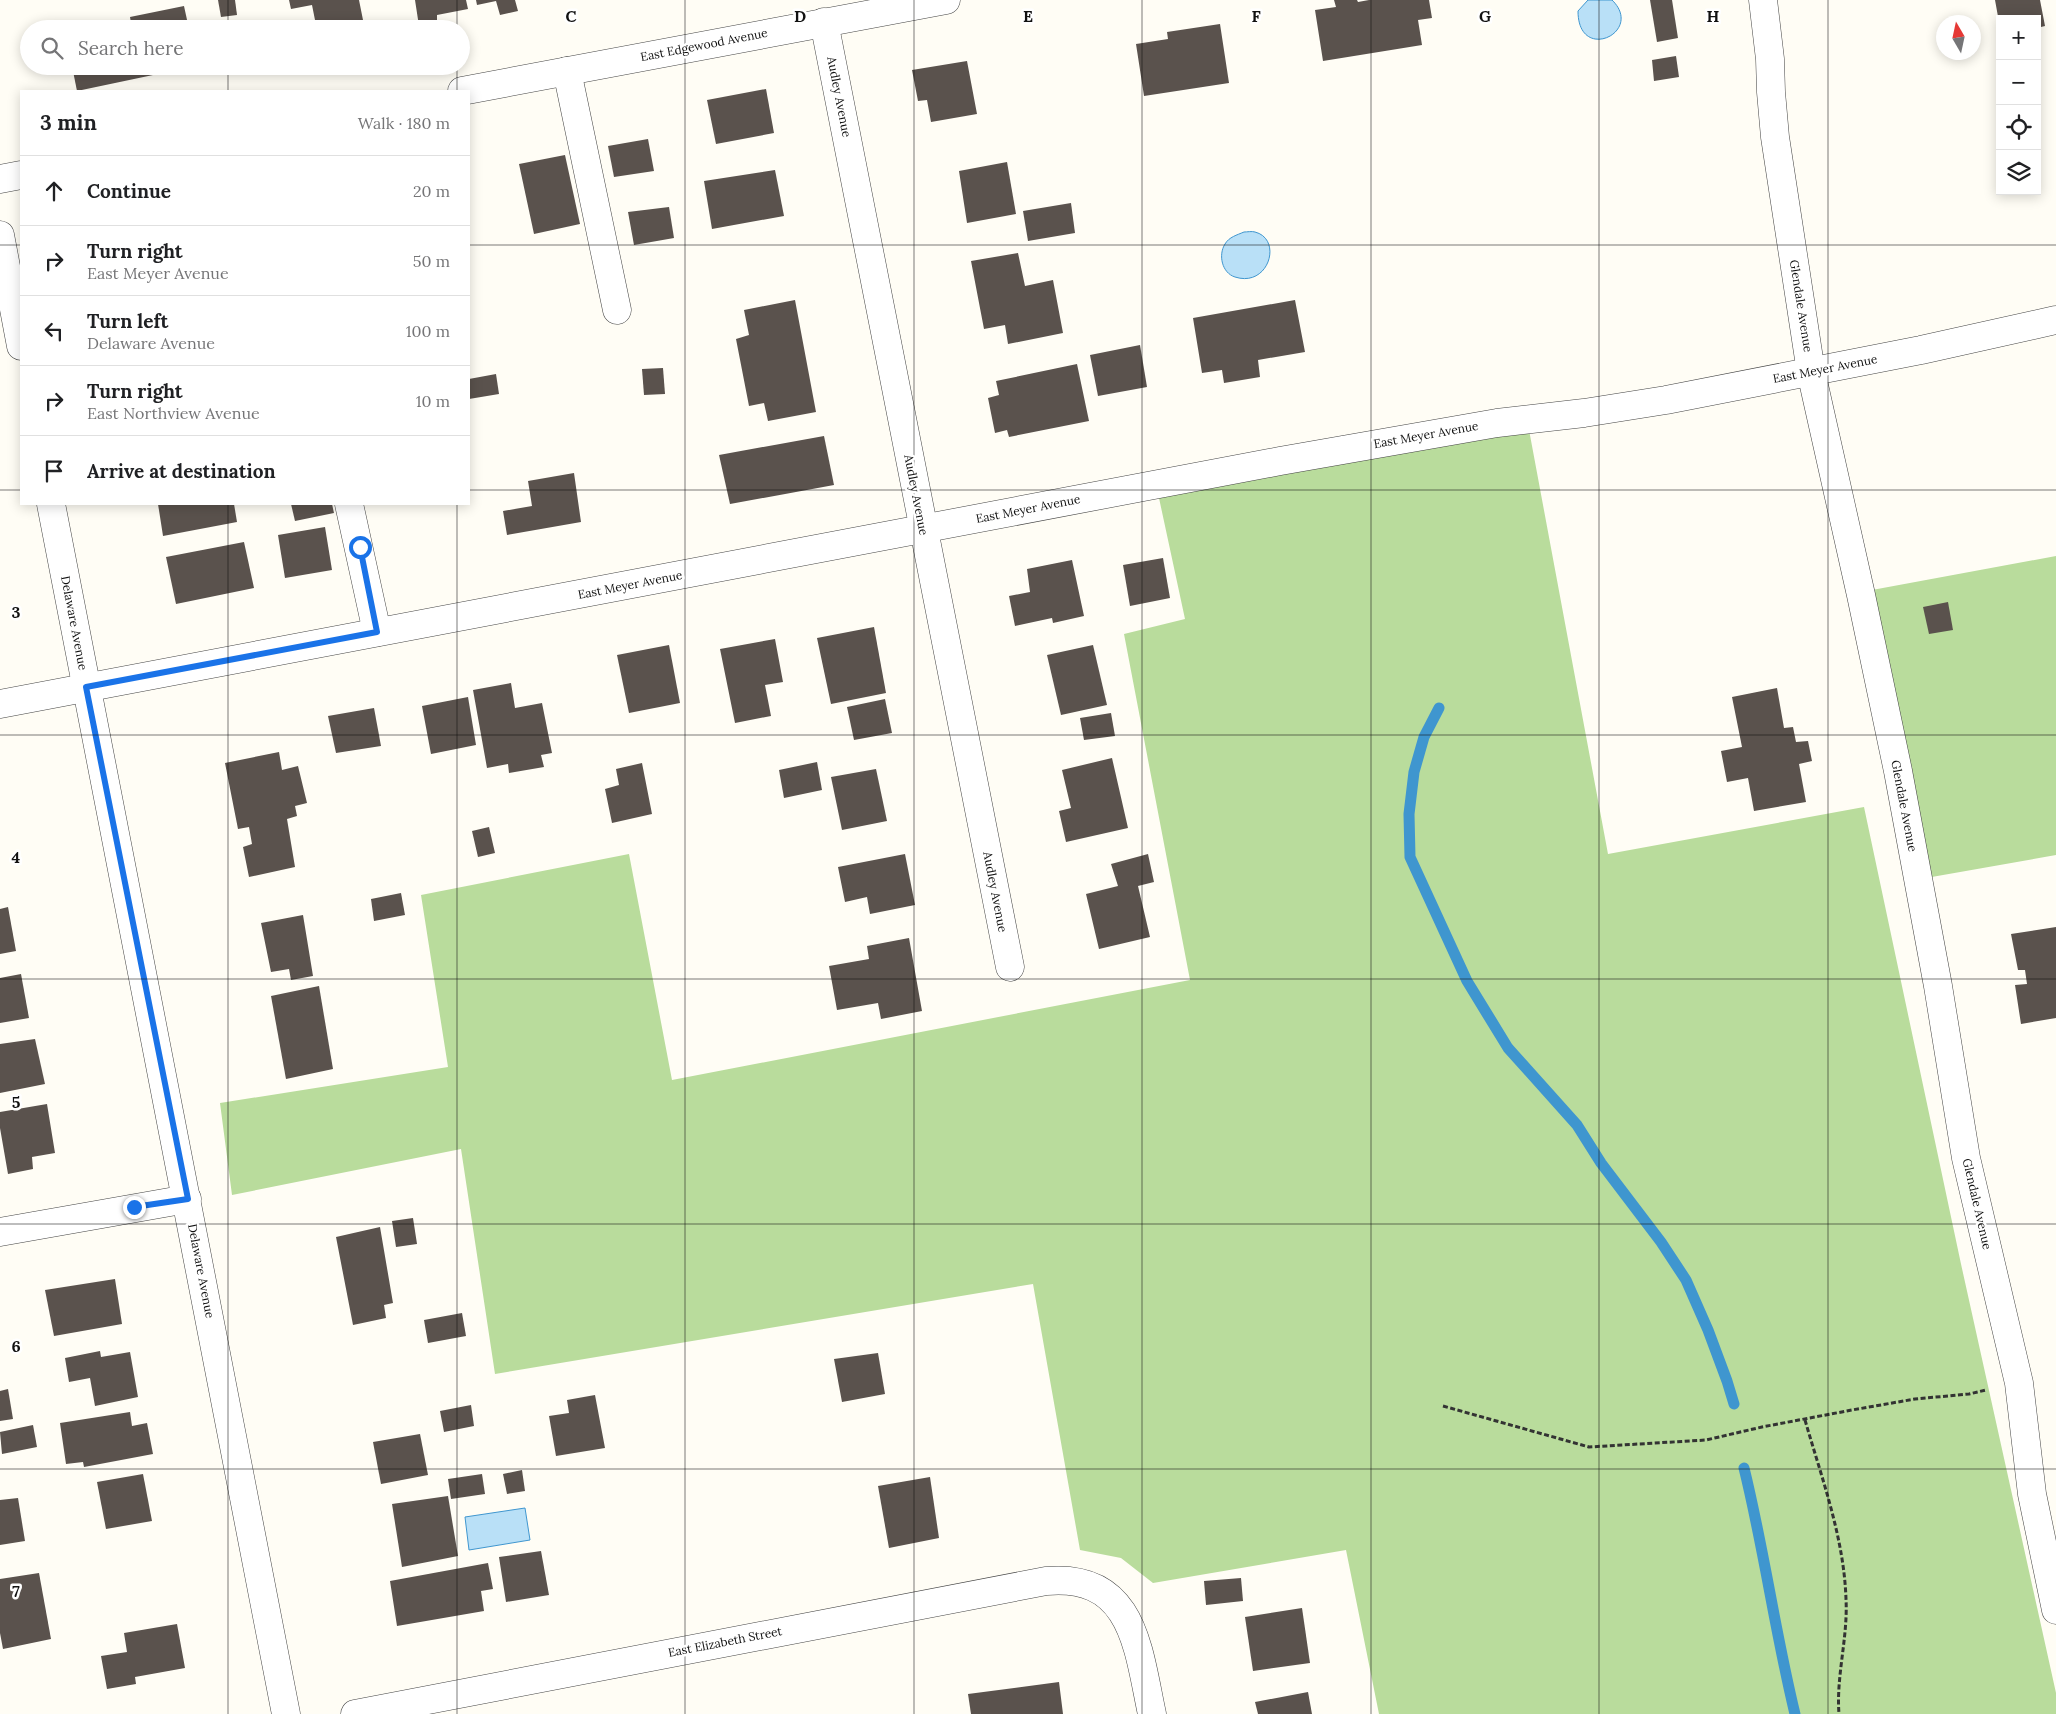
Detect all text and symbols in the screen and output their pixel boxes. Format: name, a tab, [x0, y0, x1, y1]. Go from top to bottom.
text: C	[565, 6, 577, 26]
text: D	[794, 6, 806, 26]
text: E	[1023, 6, 1033, 26]
text: F	[1251, 6, 1261, 26]
text: G	[1479, 6, 1491, 26]
text: H	[1707, 6, 1720, 26]
north arrow	[1936, 15, 1981, 60]
map controls	[1996, 15, 2041, 195]
button: +	[1996, 15, 2041, 60]
search box	[20, 20, 470, 75]
street label: East Edgewood Avenue	[639, 25, 769, 64]
icon: search	[38, 34, 66, 62]
text: Search here	[78, 36, 184, 60]
street label: Audley Avenue	[824, 54, 855, 139]
button: −	[1996, 60, 2041, 105]
button: locate	[1996, 105, 2041, 150]
text: 3 min	[40, 109, 97, 136]
text: Walk · 180 m	[358, 113, 450, 133]
button: layers	[1996, 150, 2041, 195]
icon: ahead	[40, 177, 68, 205]
text: Continue	[87, 179, 171, 203]
text: 20 m	[413, 181, 450, 201]
text: Turn right	[87, 239, 183, 263]
icon: right	[40, 247, 68, 275]
text: 50 m	[413, 251, 450, 271]
street label: Glendale Avenue	[1787, 259, 1816, 354]
text: East Meyer Avenue	[87, 263, 229, 283]
text: Turn left	[87, 309, 168, 333]
icon: left	[40, 317, 68, 345]
text: 100 m	[406, 321, 450, 341]
text: Delaware Avenue	[87, 333, 215, 353]
street label: East Meyer Avenue	[1771, 351, 1879, 386]
text: Turn right	[87, 379, 183, 403]
icon: right	[40, 387, 68, 415]
text: 10 m	[416, 391, 450, 411]
text: East Northview Avenue	[87, 403, 260, 423]
street label: East Meyer Avenue	[1372, 418, 1480, 451]
street label: Audley Avenue	[901, 452, 932, 537]
icon: arrive	[40, 457, 68, 485]
text: Arrive at destination	[87, 459, 276, 483]
street label: East Meyer Avenue	[974, 491, 1082, 526]
route start	[349, 536, 372, 559]
street label: East Meyer Avenue	[576, 567, 684, 602]
street label: Delaware Avenue	[58, 574, 91, 672]
text: 3	[12, 602, 21, 622]
street label: Glendale Avenue	[1888, 759, 1921, 854]
text: 4	[12, 847, 21, 867]
street label: Audley Avenue	[980, 849, 1011, 934]
text: 5	[12, 1092, 21, 1112]
street label: Glendale Avenue	[1960, 1157, 1995, 1251]
route end	[123, 1196, 146, 1219]
street label: Delaware Avenue	[185, 1222, 218, 1320]
text: 6	[11, 1336, 21, 1356]
text: 7	[12, 1581, 20, 1601]
street label: East Elizabeth Street	[667, 1623, 784, 1660]

